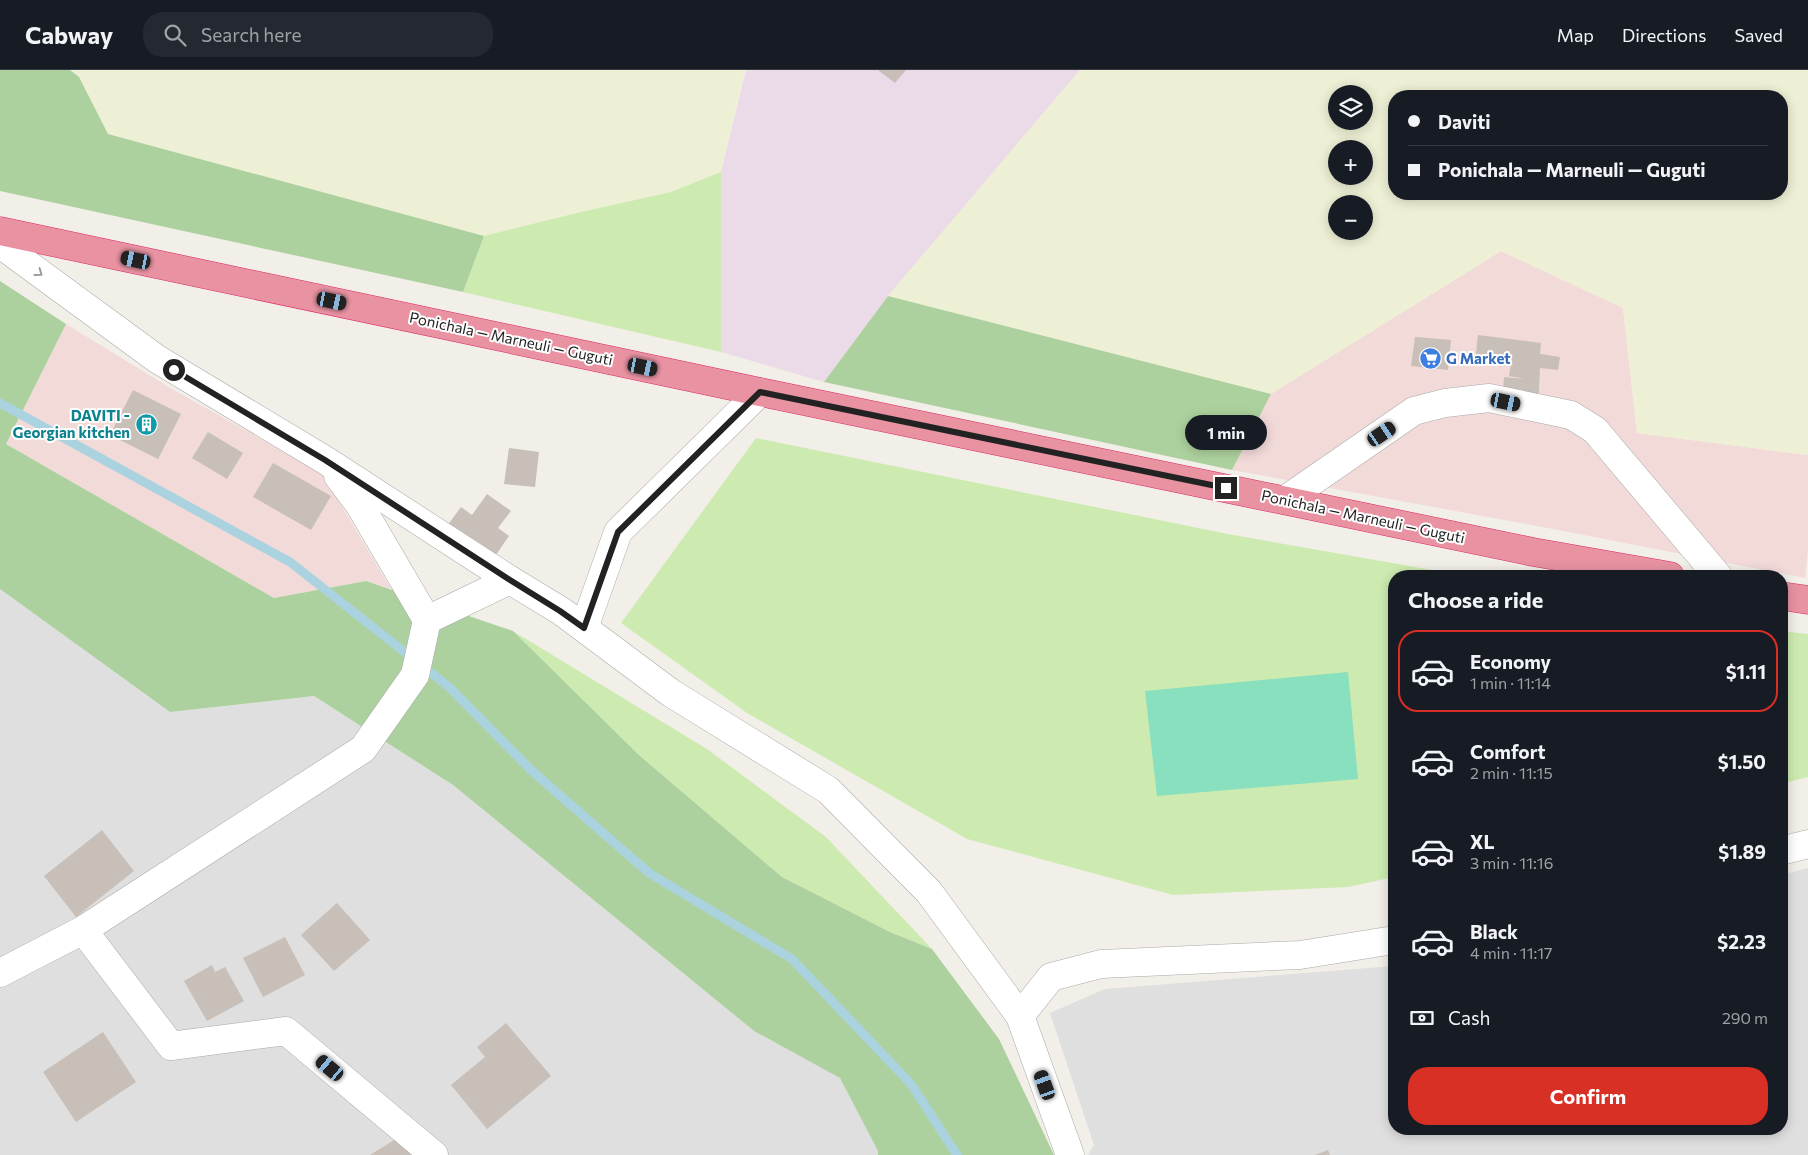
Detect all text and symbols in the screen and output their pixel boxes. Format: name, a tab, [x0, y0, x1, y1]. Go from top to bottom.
search box	[143, 12, 493, 57]
text: Cabway	[25, 20, 113, 49]
icon: search	[161, 21, 189, 49]
text: Search here	[201, 23, 302, 46]
text: Map	[1557, 24, 1594, 46]
text: Directions	[1622, 24, 1706, 46]
text: Saved	[1734, 24, 1783, 46]
map controls	[1328, 85, 1373, 240]
button: layers	[1328, 85, 1373, 130]
text: Daviti	[1438, 110, 1491, 133]
button: +	[1328, 140, 1373, 185]
text: Ponichala — Marneuli — Guguti	[1438, 158, 1706, 181]
button: −	[1328, 195, 1373, 240]
car	[119, 250, 152, 270]
one-way arrow	[33, 267, 43, 276]
car	[315, 291, 348, 311]
street label: Ponichala — Marneuli — Guguti	[408, 308, 615, 368]
supermarket icon: G Market	[1418, 347, 1442, 371]
place label: G Market	[1446, 349, 1511, 367]
car	[626, 357, 659, 377]
route start	[163, 359, 185, 381]
car	[1489, 392, 1522, 412]
place label: DAVITI - Georgian kitchen	[13, 406, 130, 441]
building icon: DAVITI - Georgian kitchen	[134, 413, 158, 437]
callout: 1 min	[1185, 416, 1267, 450]
car	[1365, 419, 1398, 449]
text: 1 min	[1207, 423, 1245, 442]
route end	[1215, 477, 1237, 499]
street label: Ponichala — Marneuli — Guguti	[1260, 486, 1467, 546]
text: Choose a ride	[1408, 586, 1543, 613]
icon: car	[1410, 649, 1455, 694]
text: Economy	[1470, 650, 1551, 673]
text: $1.11	[1726, 660, 1766, 683]
text: 1 min · 11:14	[1470, 673, 1551, 692]
icon: car	[1410, 739, 1455, 784]
text: Comfort	[1470, 740, 1546, 763]
text: $1.50	[1718, 750, 1766, 773]
text: 2 min · 11:15	[1470, 763, 1553, 782]
icon: car	[1410, 829, 1455, 874]
text: XL	[1470, 830, 1495, 853]
text: $1.89	[1718, 840, 1766, 863]
text: 3 min · 11:16	[1470, 853, 1553, 872]
icon: car	[1410, 919, 1455, 964]
text: Black	[1470, 920, 1518, 943]
text: $2.23	[1717, 930, 1766, 953]
text: 4 min · 11:17	[1470, 943, 1553, 962]
icon: cash	[1408, 1004, 1436, 1032]
text: Cash	[1448, 1006, 1490, 1029]
text: 290 m	[1722, 1008, 1768, 1027]
car	[313, 1053, 346, 1083]
button: Confirm	[1408, 1067, 1768, 1125]
car	[1032, 1068, 1057, 1102]

